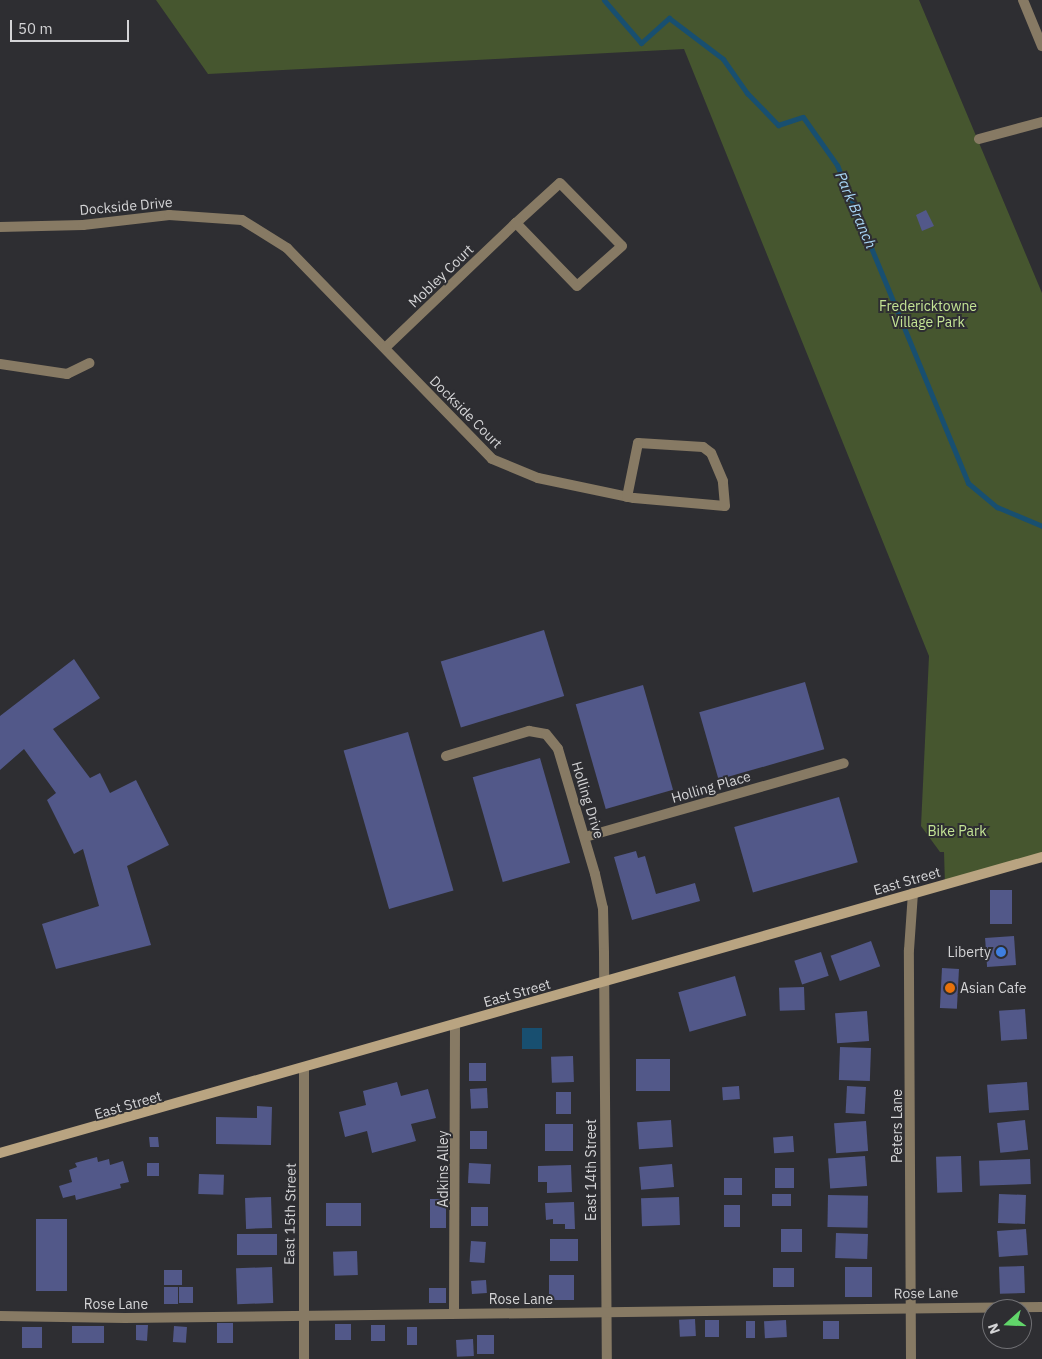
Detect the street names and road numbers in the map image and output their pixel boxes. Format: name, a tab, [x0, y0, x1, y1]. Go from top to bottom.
street label: Dockside Drive	[79, 194, 173, 218]
street label: Mobley Court	[405, 241, 477, 311]
street label: Dockside Court	[426, 372, 506, 452]
street label: Holling Drive	[568, 759, 608, 841]
street label: Holling Place	[669, 768, 753, 806]
street label: East Street	[872, 863, 942, 899]
street label: East Street	[482, 975, 552, 1011]
street label: East Street	[93, 1087, 163, 1123]
street label: Peters Lane	[889, 1089, 905, 1163]
street label: East 14th Street	[583, 1119, 599, 1221]
street label: Adkins Alley	[435, 1130, 451, 1208]
street label: East 15th Street	[281, 1163, 299, 1265]
street label: Rose Lane	[894, 1284, 958, 1302]
street label: Rose Lane	[489, 1291, 553, 1307]
street label: Rose Lane	[84, 1296, 148, 1312]

